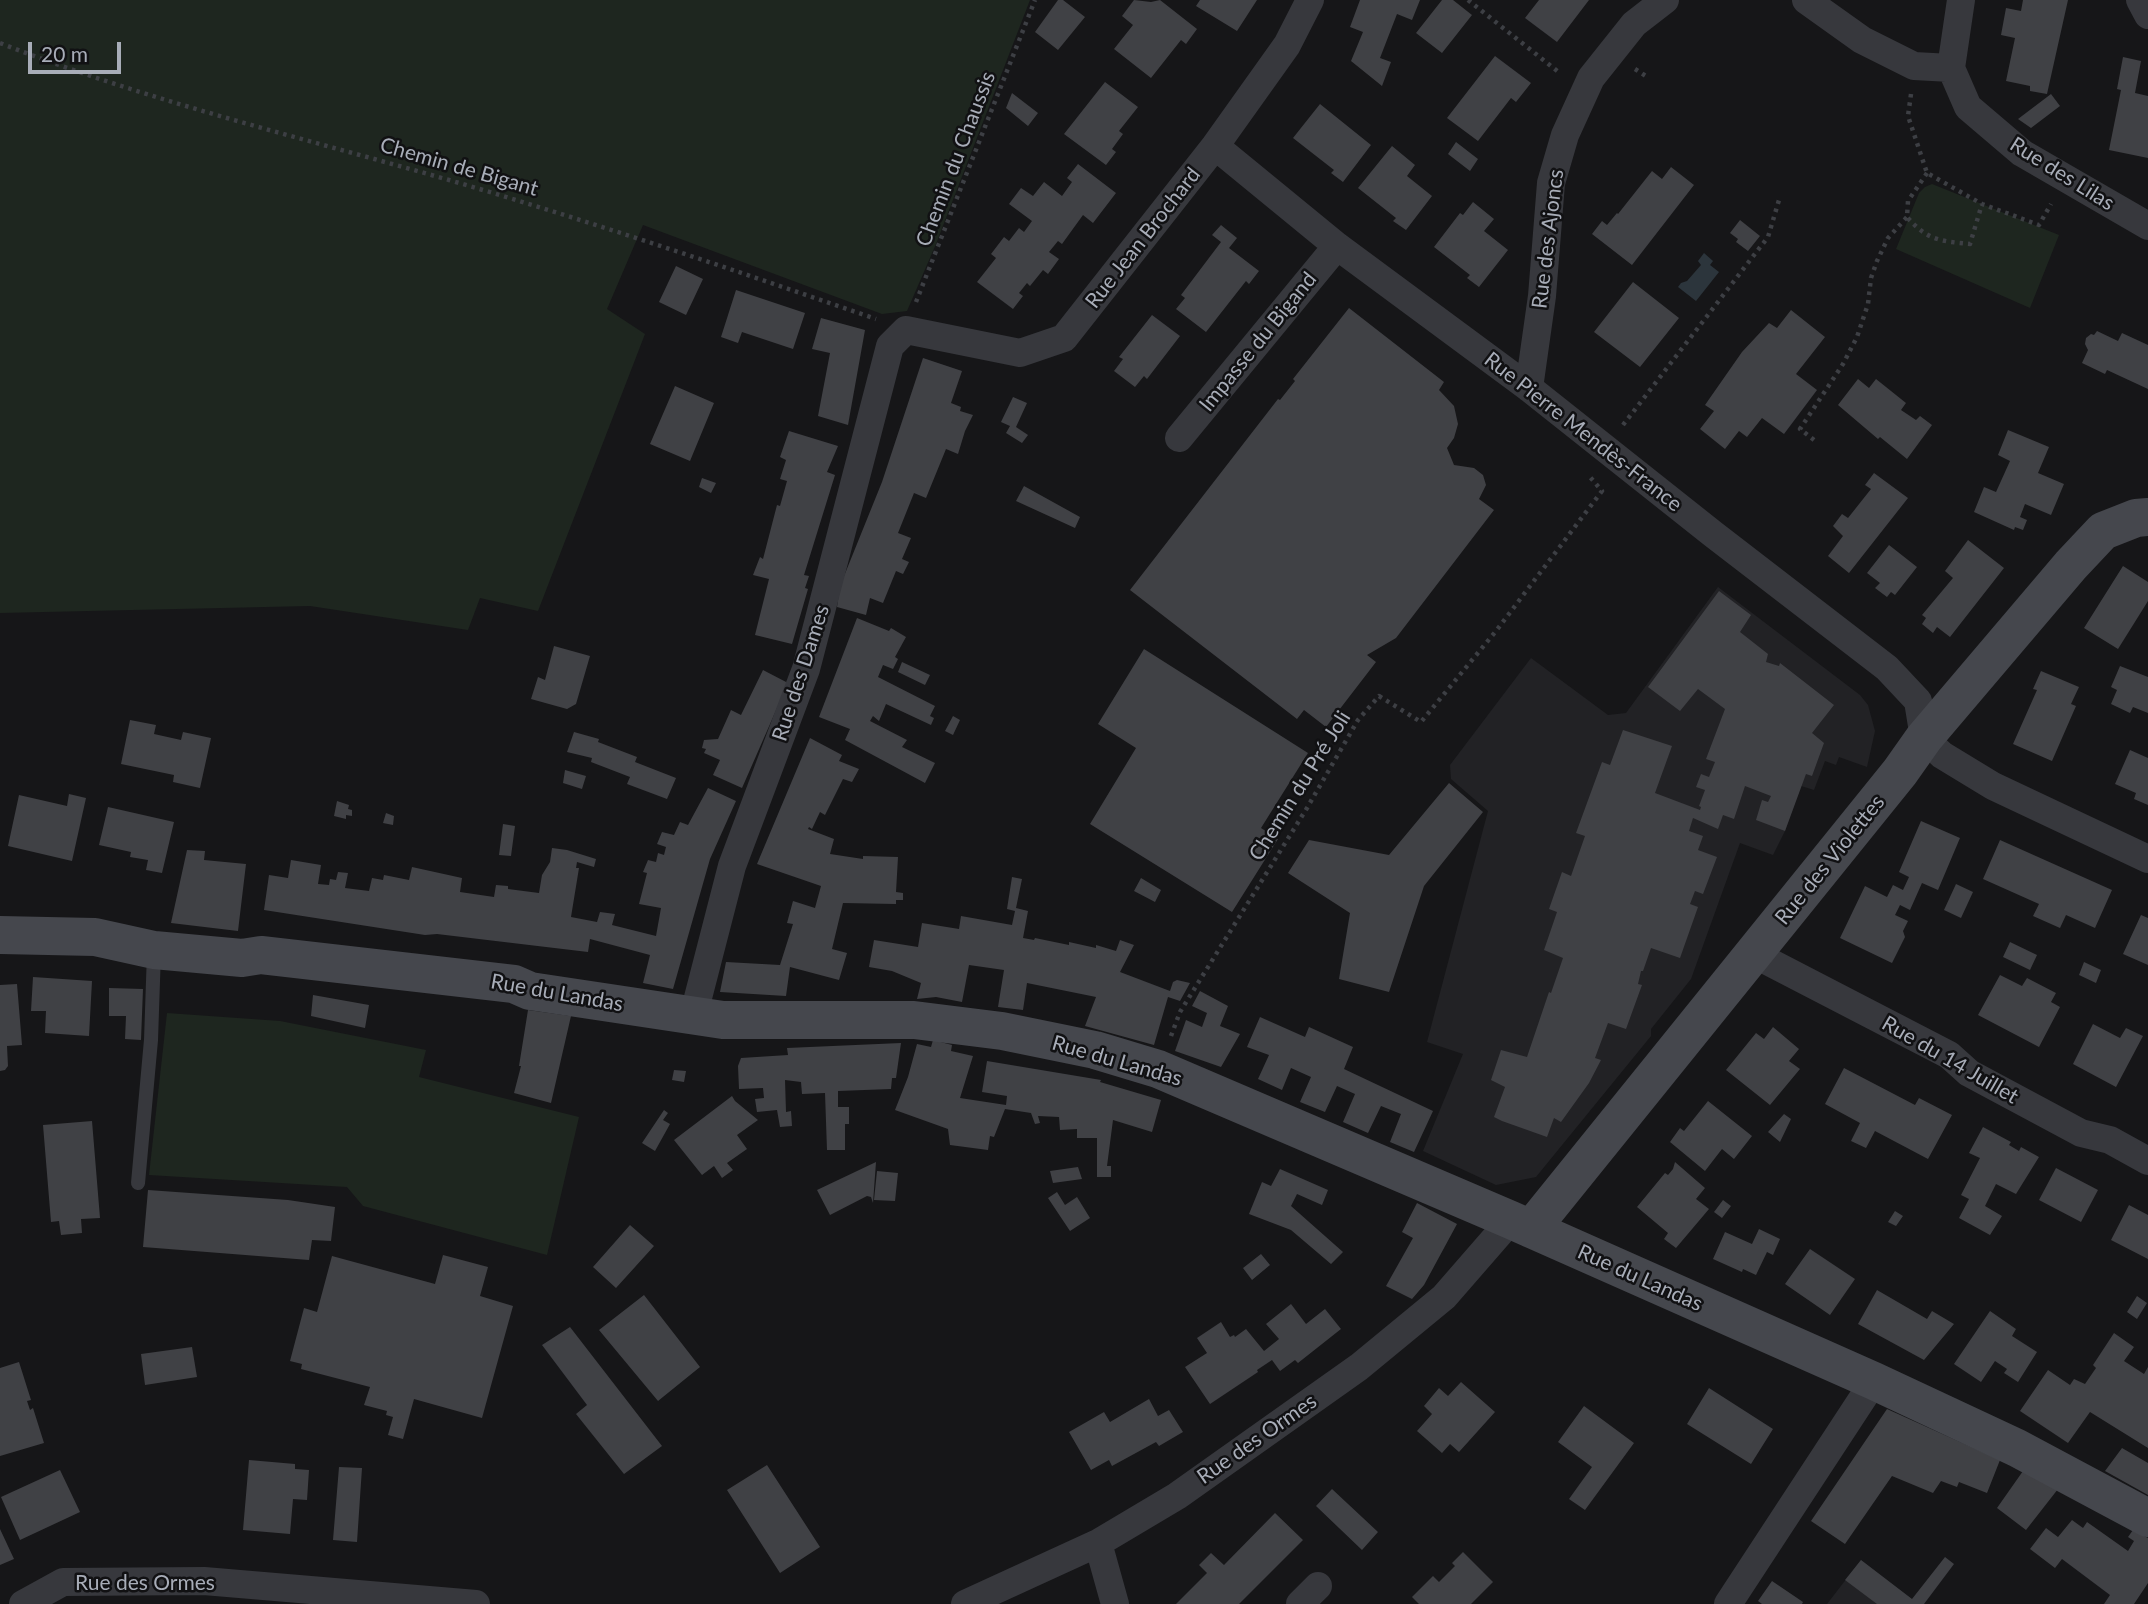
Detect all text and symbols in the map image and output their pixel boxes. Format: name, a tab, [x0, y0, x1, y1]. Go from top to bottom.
scale bar	[32, 28, 124, 72]
text: 20 m	[41, 41, 88, 66]
street label: Chemin du Chaussis	[911, 68, 1001, 250]
street label: Chemin de Bigant	[377, 132, 541, 202]
street label: Rue des Lilas	[2005, 132, 2119, 216]
street label: Rue Jean Brochard	[1080, 163, 1206, 313]
street label: Rue des Ajoncs	[1527, 168, 1569, 310]
street label: Impasse du Bigand	[1194, 267, 1322, 417]
street label: Rue Pierre Mendès-France	[1479, 347, 1687, 517]
street label: Rue des Dames	[767, 602, 835, 744]
street label: Chemin du Pré Joli	[1244, 707, 1356, 865]
street label: Rue des Violettes	[1770, 790, 1890, 930]
street label: Rue du Landas	[489, 969, 625, 1017]
street label: Rue du 14 Juillet	[1877, 1011, 2023, 1109]
street label: Rue du Landas	[1049, 1030, 1185, 1092]
street label: Rue du Landas	[1574, 1239, 1706, 1317]
street label: Rue des Ormes	[1192, 1389, 1322, 1489]
street label: Rue des Ormes	[75, 1570, 215, 1596]

